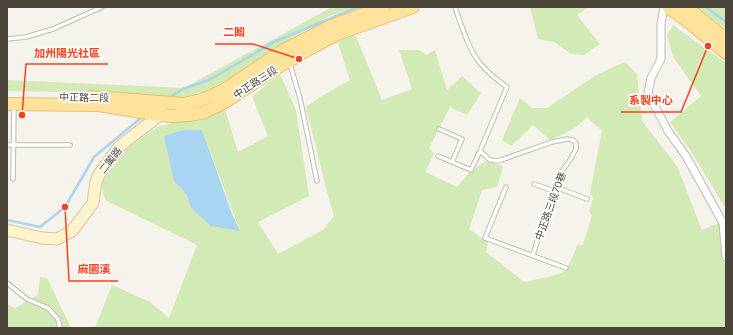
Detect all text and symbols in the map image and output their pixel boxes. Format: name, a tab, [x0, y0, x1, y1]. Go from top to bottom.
callout: 二鬮	[215, 21, 253, 44]
text: 二鬮	[223, 25, 245, 38]
callout: 加州陽光社區	[26, 41, 108, 64]
text: 加州陽光社區	[34, 46, 100, 59]
street label: 中正路三段	[231, 63, 279, 101]
callout: 系製中心	[621, 89, 681, 112]
street label: 中正路二段	[59, 91, 109, 103]
text: 系製中心	[629, 93, 673, 106]
street label: 二鬮路	[96, 144, 124, 176]
street label: 中正路三段70巷	[532, 170, 568, 242]
callout: 麻園溪	[69, 258, 118, 281]
text: 麻園溪	[78, 262, 111, 275]

